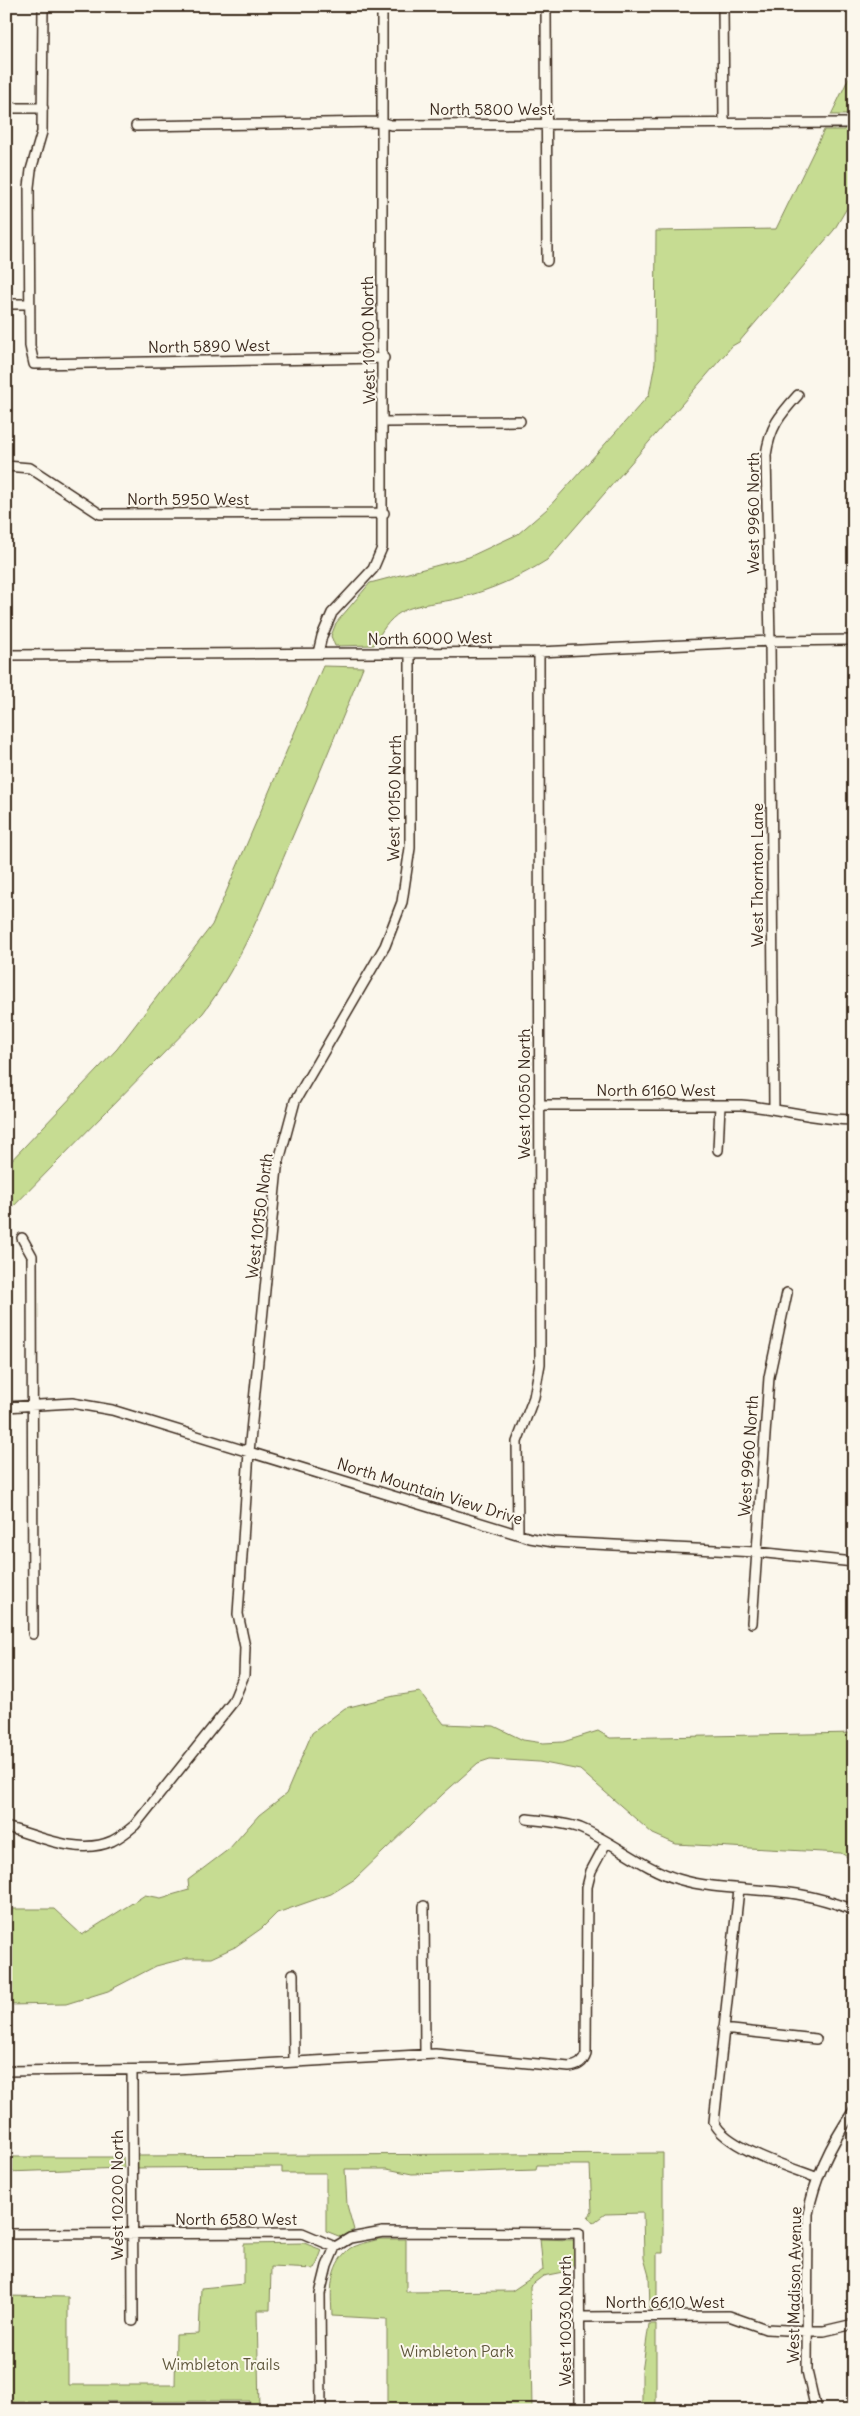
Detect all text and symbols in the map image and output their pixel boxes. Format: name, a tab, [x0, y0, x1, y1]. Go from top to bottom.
street label: North 5800 West	[429, 99, 553, 119]
street label: West 10100 North	[357, 276, 379, 404]
street label: North 5890 West	[148, 335, 271, 357]
street label: West 9960 North	[743, 452, 763, 574]
street label: North 5950 West	[127, 489, 250, 509]
street label: North 6000 West	[367, 627, 493, 649]
street label: West 10150 North	[383, 734, 405, 862]
street label: West Thornton Lane	[747, 803, 767, 947]
street label: West 10050 North	[514, 1028, 534, 1160]
street label: North 6160 West	[596, 1080, 716, 1100]
street label: West 10150 North	[241, 1152, 277, 1280]
street label: West 9960 North	[734, 1394, 762, 1518]
street label: North Mountain View Drive	[335, 1453, 525, 1529]
street label: West 10200 North	[107, 2130, 127, 2260]
street label: West Madison Avenue	[783, 2206, 805, 2364]
street label: North 6580 West	[175, 2209, 298, 2229]
street label: West 10030 North	[555, 2256, 575, 2386]
street label: North 6610 West	[605, 2292, 725, 2312]
park label: Wimbleton Park	[400, 2341, 514, 2361]
park label: Wimbleton Trails	[162, 2354, 280, 2374]

